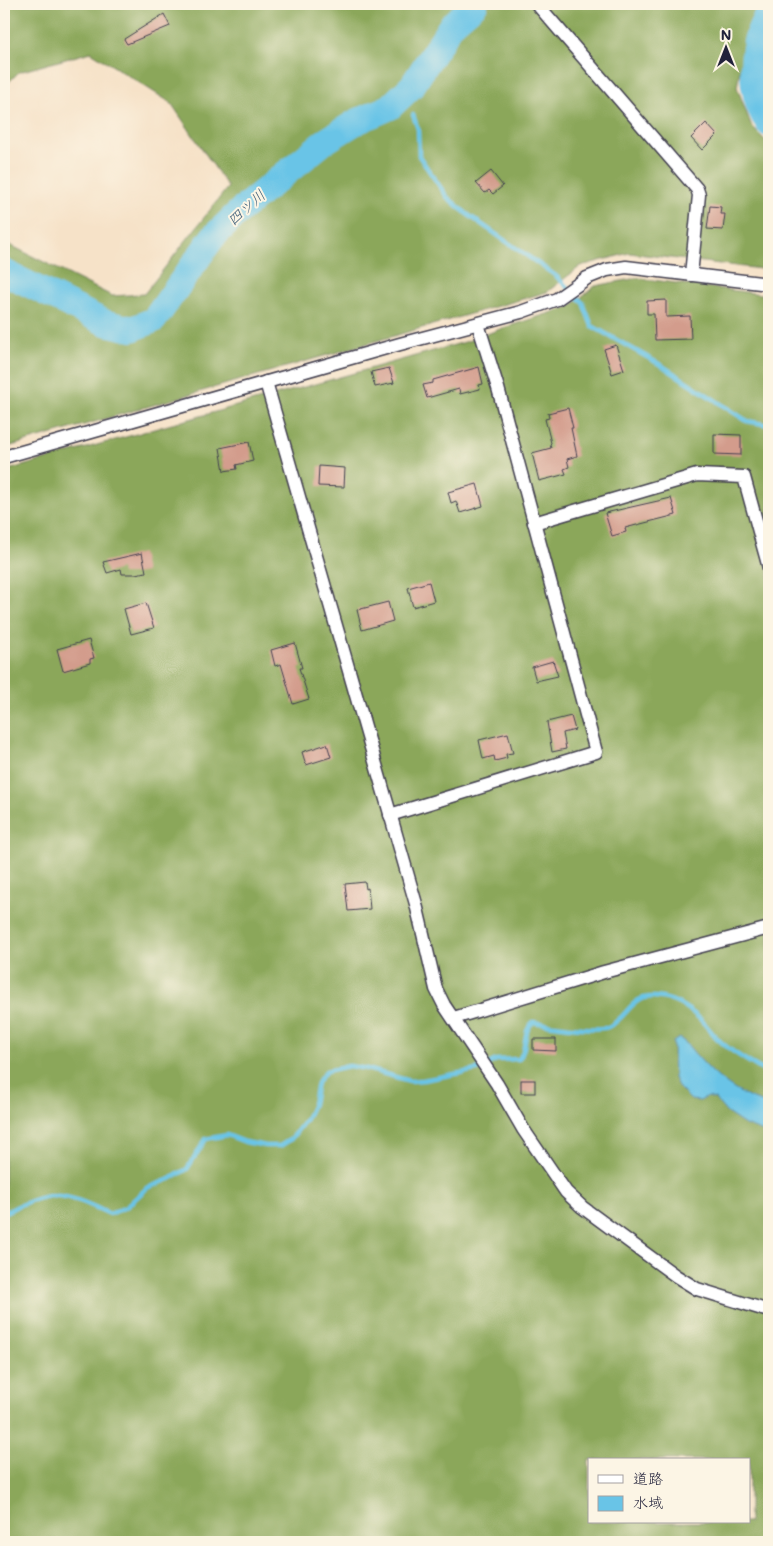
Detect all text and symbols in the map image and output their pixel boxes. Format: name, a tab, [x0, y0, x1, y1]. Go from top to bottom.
north arrow	[700, 22, 750, 72]
text: N	[721, 25, 731, 44]
water label: 四ツ川	[223, 185, 269, 229]
legend	[588, 1458, 750, 1524]
text: 道路	[633, 1468, 663, 1488]
text: 水域	[633, 1492, 663, 1512]

